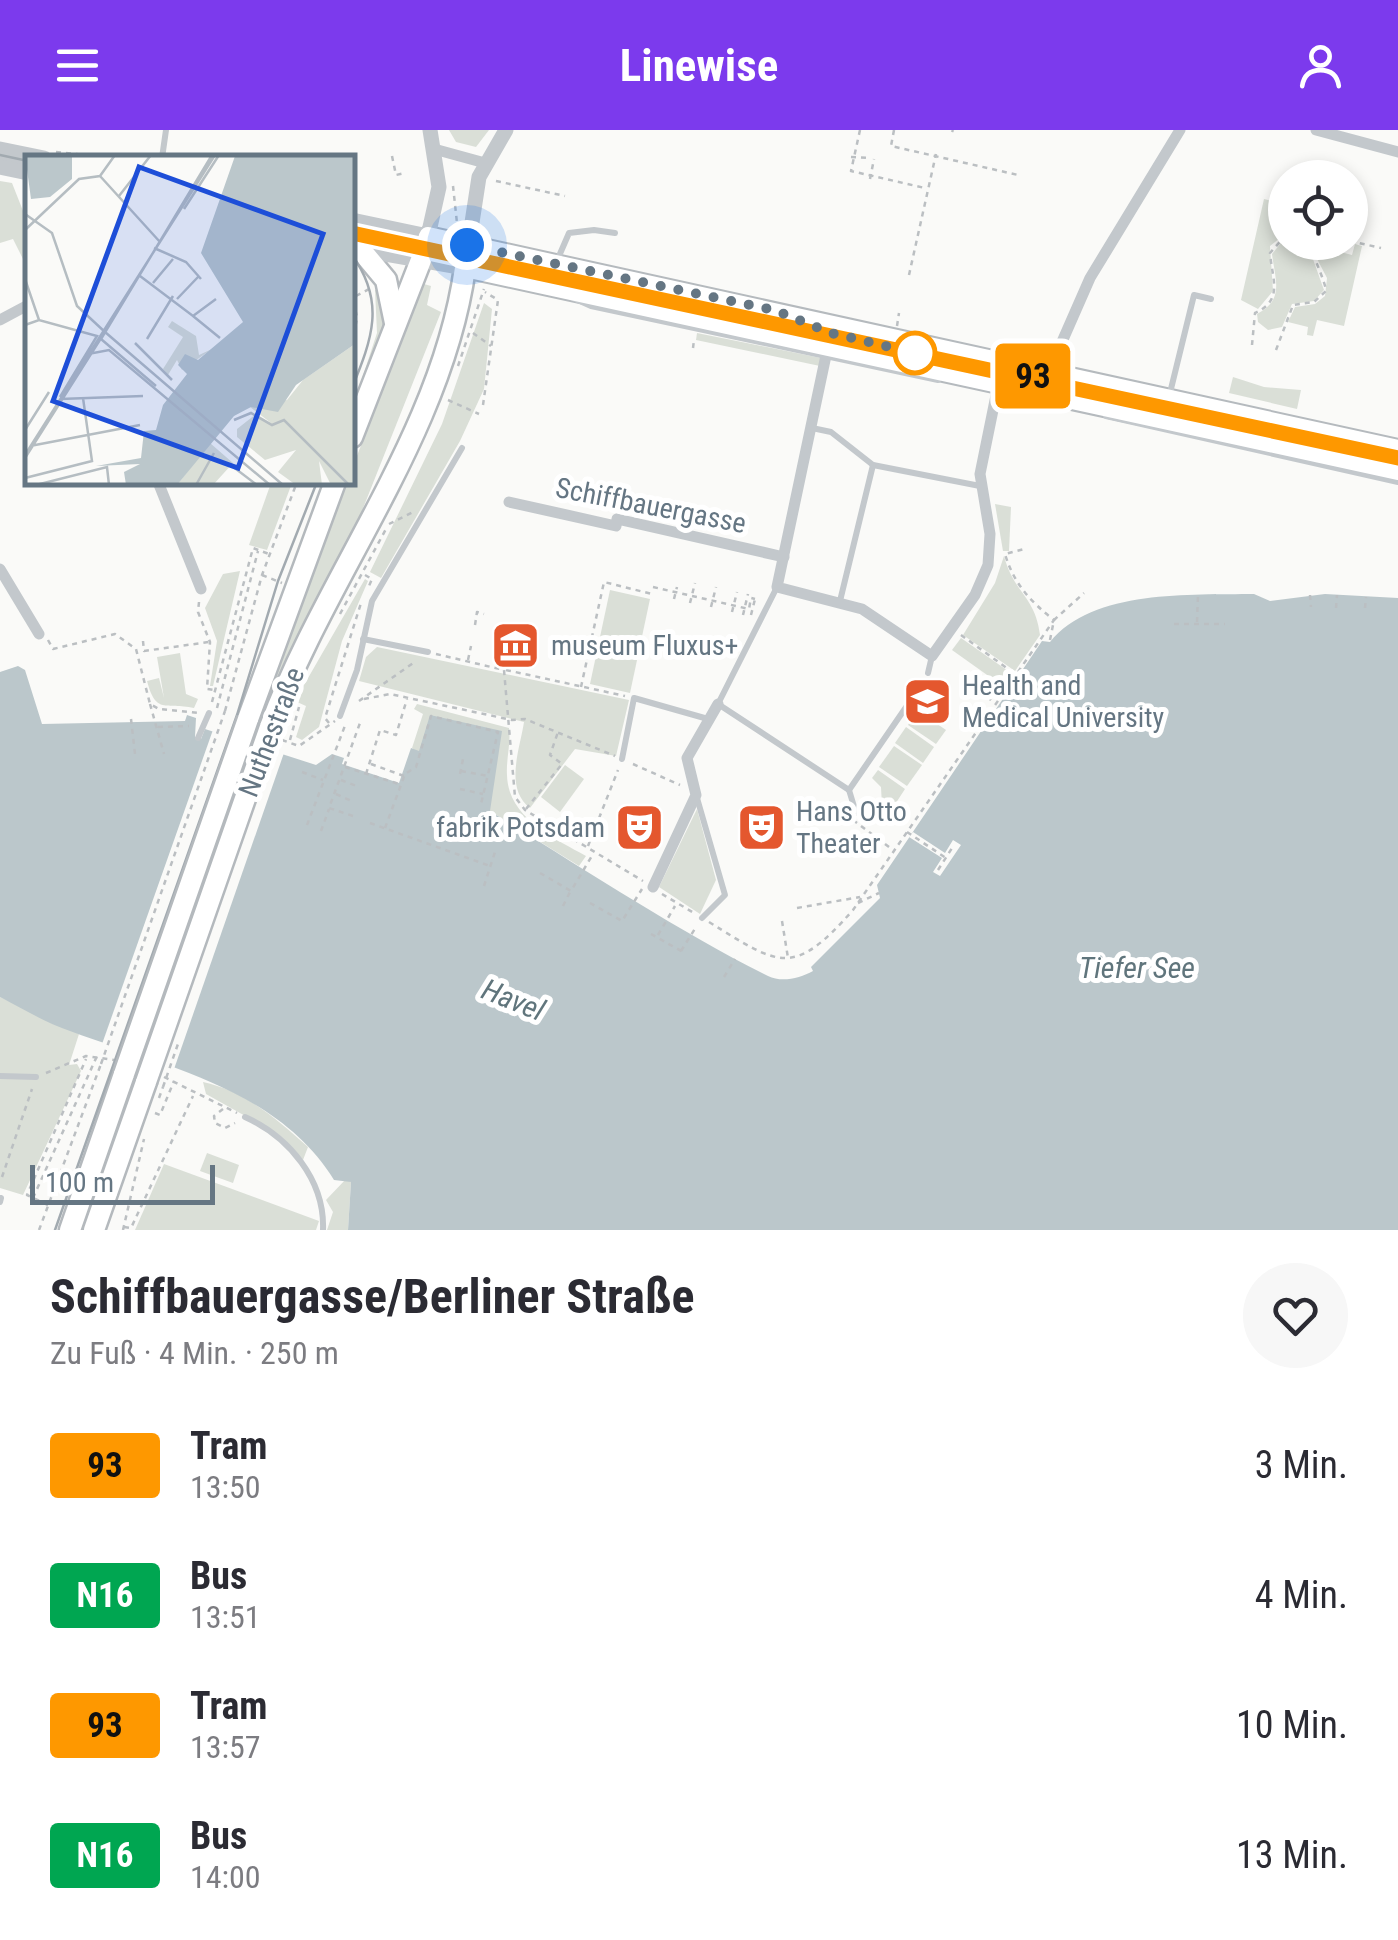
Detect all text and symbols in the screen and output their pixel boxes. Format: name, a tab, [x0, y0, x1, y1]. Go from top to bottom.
icon: menu	[50, 38, 105, 93]
icon: person	[1293, 38, 1348, 93]
text: Linewise	[620, 39, 778, 92]
inset map	[25, 155, 355, 485]
map controls	[1268, 160, 1368, 260]
button: locate	[1268, 160, 1368, 260]
your location	[442, 220, 492, 270]
unlabelled marker	[894, 332, 936, 374]
line badge: 93	[988, 344, 1078, 408]
text: 93	[1015, 356, 1051, 397]
street label: Schiffbauergasse	[553, 471, 749, 540]
museum icon: museum Fluxus+	[490, 619, 542, 671]
place label: museum Fluxus+	[551, 629, 739, 662]
street label: Nuthestraße	[232, 663, 311, 802]
place label: Health and Medical University	[962, 669, 1164, 734]
school or university icon: Health and Medical University	[901, 675, 953, 727]
place label: Hans Otto Theater	[796, 795, 907, 860]
theatre icon: fabrik Potsdam	[614, 801, 666, 853]
theatre icon: Hans Otto Theater	[735, 801, 787, 853]
place label: fabrik Potsdam	[436, 811, 605, 844]
water label: Tiefer See	[1079, 950, 1195, 985]
water label: Havel	[477, 971, 550, 1028]
scale bar	[30, 1160, 215, 1204]
text: 100 m	[45, 1166, 114, 1199]
button: heart	[1243, 1263, 1348, 1368]
text: Schiffbauergasse/Berliner Straße	[50, 1268, 695, 1325]
text: Zu Fuß · 4 Min. · 250 m	[50, 1334, 339, 1372]
text: Tram	[190, 1424, 268, 1468]
text: 3 Min.	[1255, 1443, 1348, 1487]
text: 93	[87, 1445, 123, 1486]
text: 13:50	[190, 1468, 261, 1506]
text: Bus	[190, 1554, 247, 1598]
text: 4 Min.	[1255, 1573, 1348, 1617]
text: N16	[77, 1575, 133, 1616]
text: 13:51	[190, 1598, 261, 1636]
text: Tram	[190, 1684, 268, 1728]
text: 10 Min.	[1236, 1703, 1348, 1747]
text: 93	[87, 1705, 123, 1746]
text: 13:57	[190, 1728, 261, 1766]
text: Bus	[190, 1814, 247, 1858]
text: 13 Min.	[1236, 1833, 1348, 1877]
text: N16	[77, 1835, 133, 1876]
text: 14:00	[190, 1858, 261, 1896]

